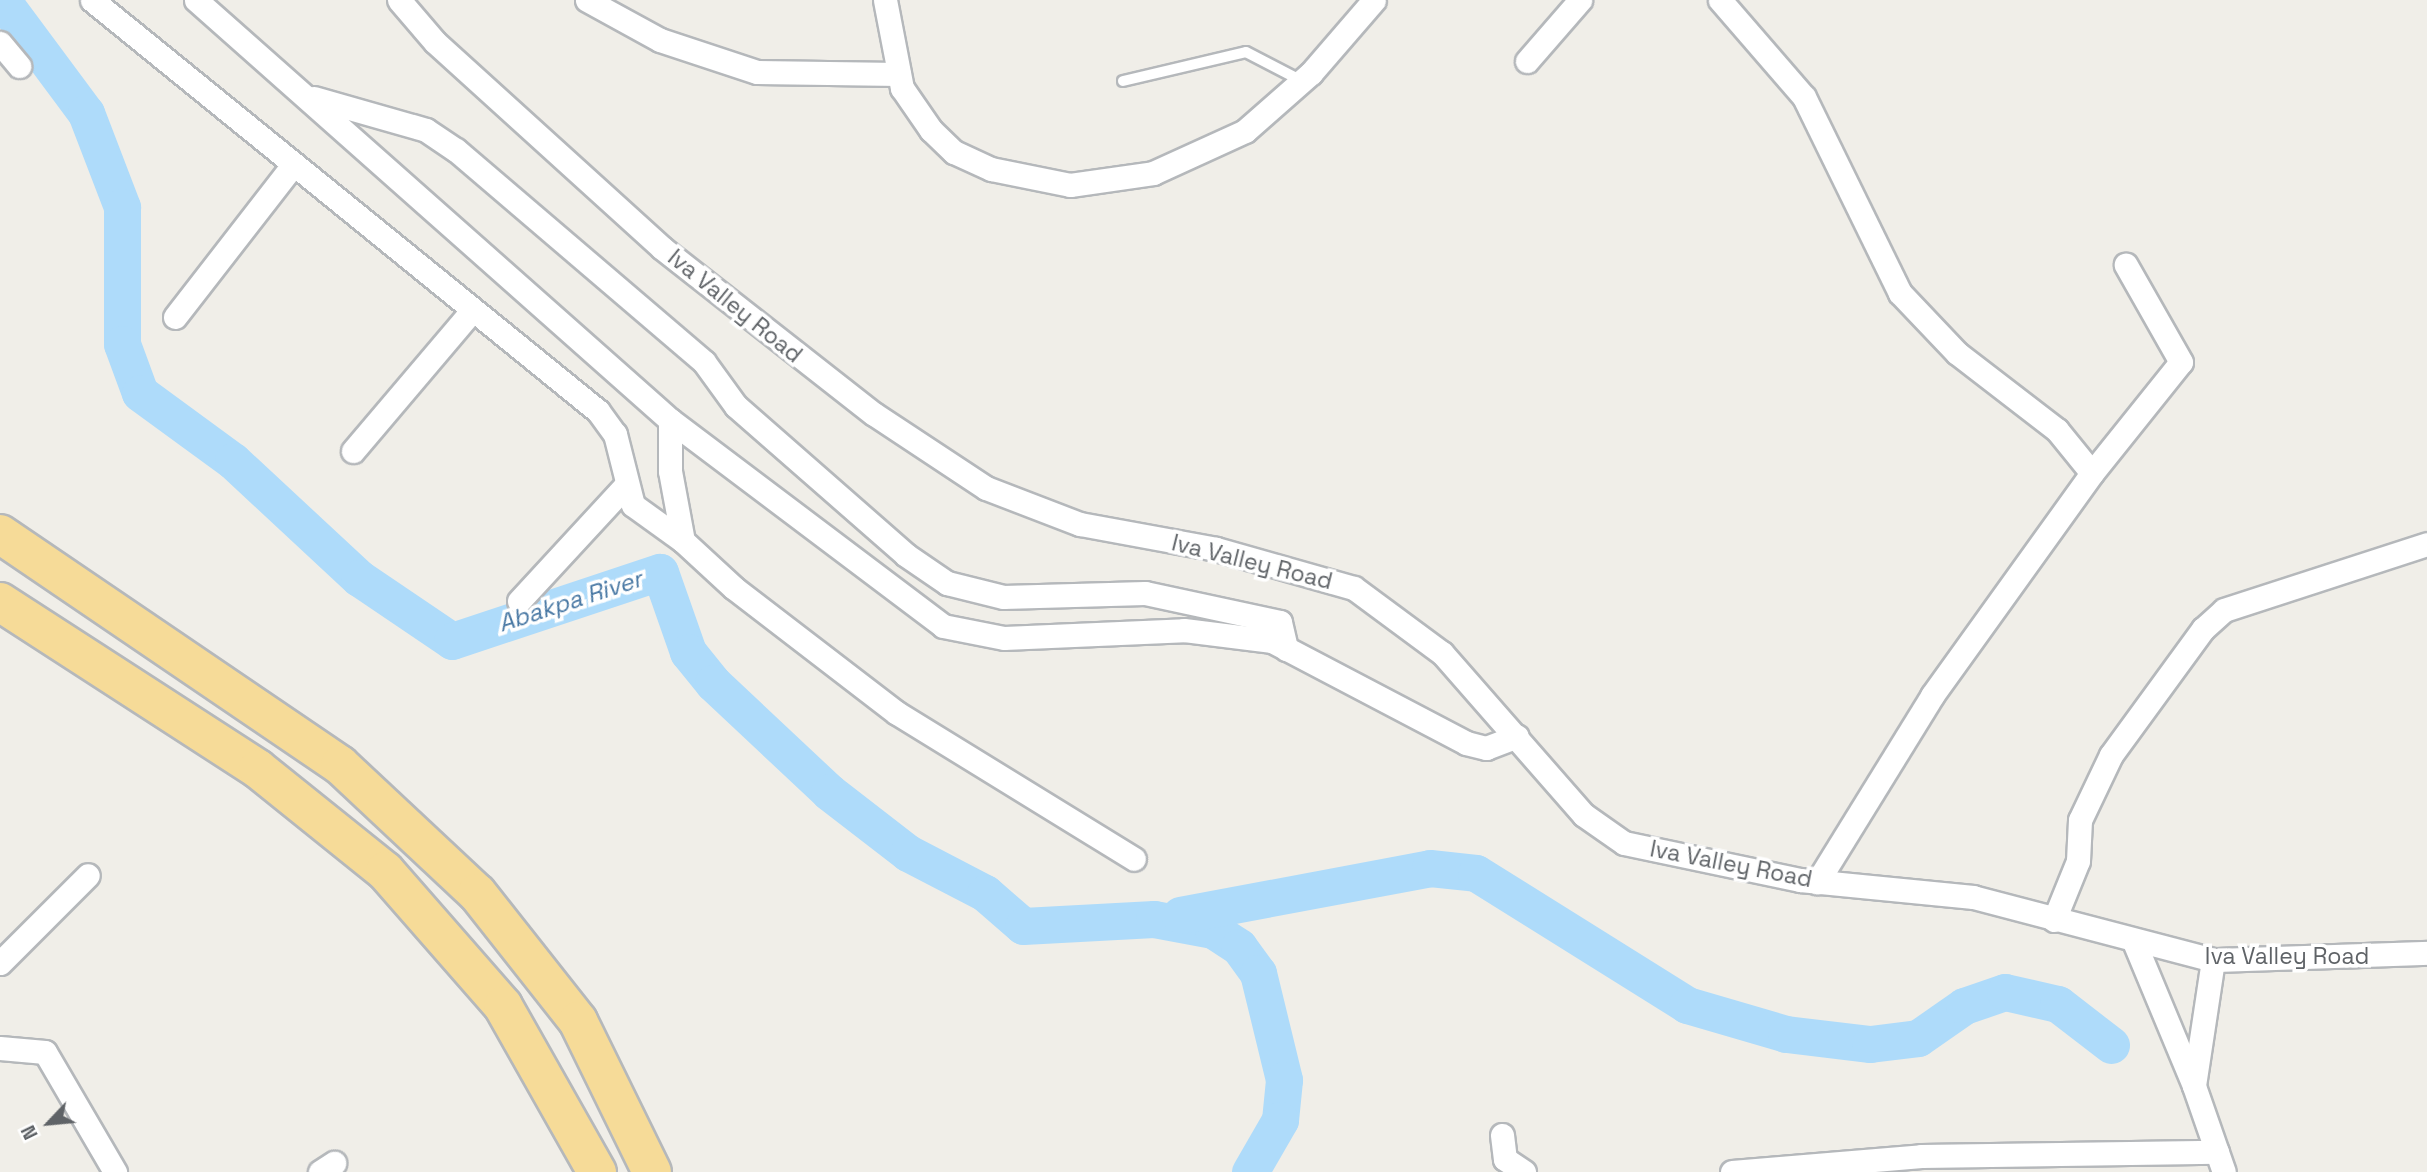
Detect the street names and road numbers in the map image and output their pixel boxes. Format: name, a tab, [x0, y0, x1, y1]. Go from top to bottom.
street label: Iva Valley Road	[662, 243, 808, 369]
street label: Iva Valley Road	[1169, 529, 1335, 595]
street label: Iva Valley Road	[1648, 835, 1814, 893]
street label: Iva Valley Road	[2205, 942, 2369, 970]

